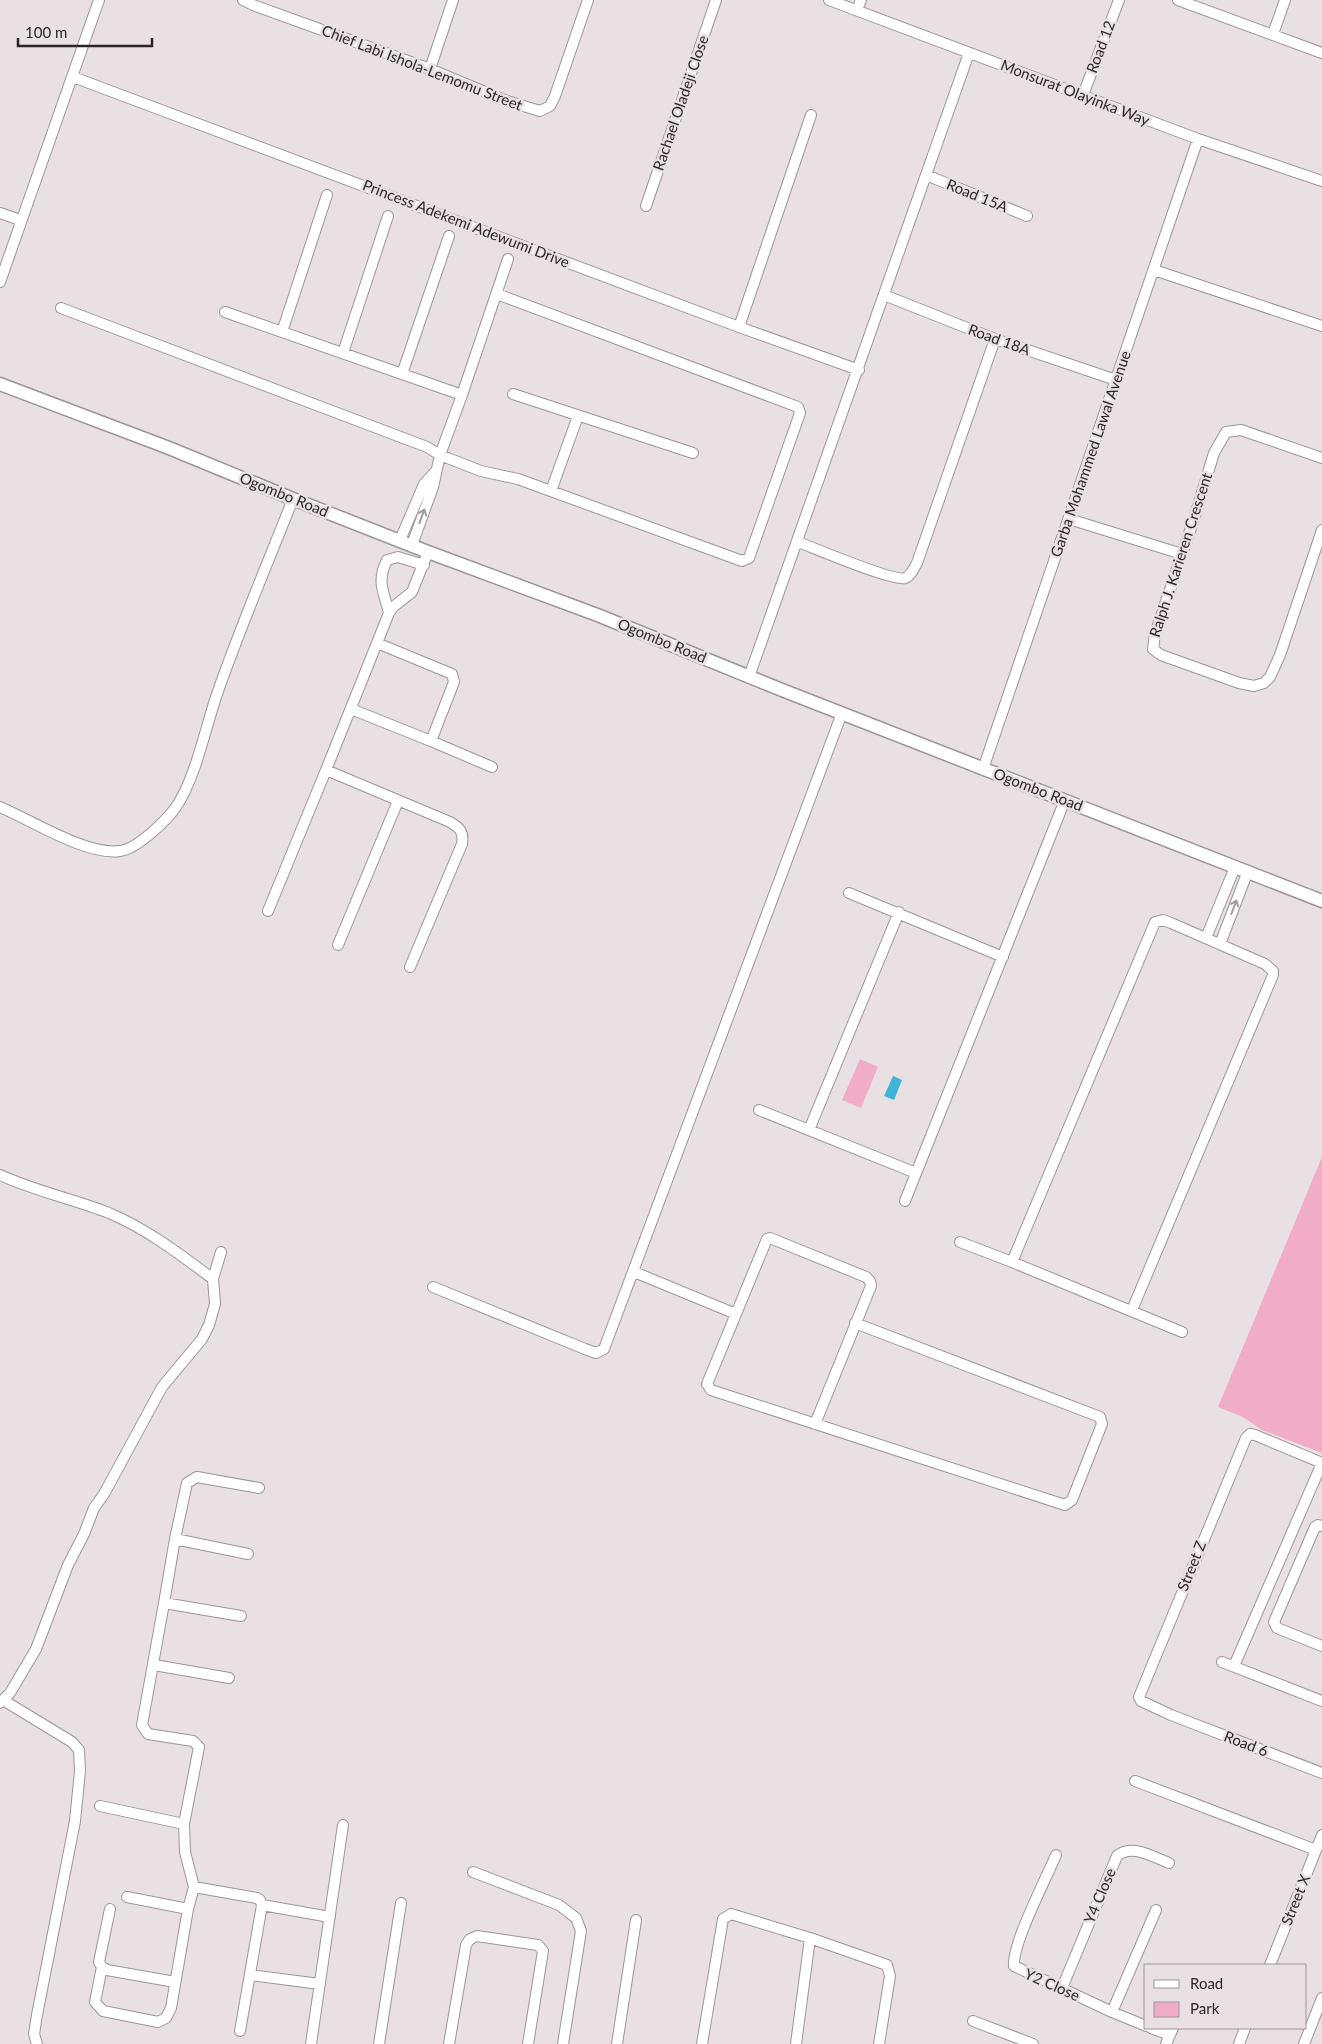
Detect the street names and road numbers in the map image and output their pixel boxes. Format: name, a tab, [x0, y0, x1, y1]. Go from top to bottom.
street label: Road 12	[1082, 18, 1118, 75]
street label: Chief Labi Ishola-Lemomu Street	[319, 20, 526, 114]
street label: Rachael Oladeji Close	[648, 33, 712, 173]
street label: Monsurat Olayinka Way	[998, 55, 1153, 129]
street label: Princess Adekemi Adewumi Drive	[360, 175, 572, 271]
street label: Road 15A	[944, 175, 1012, 216]
street label: Road 18A	[966, 320, 1034, 359]
street label: Garba Mohammed Lawal Avenue	[1046, 348, 1134, 559]
street label: Ogombo Road	[237, 468, 331, 520]
street label: Ralph J. Karieren Crescent	[1145, 470, 1215, 639]
street label: Ogombo Road	[615, 614, 709, 666]
street label: Ogombo Road	[991, 764, 1086, 814]
street label: Street Z	[1173, 1538, 1209, 1593]
street label: Road 6	[1222, 1726, 1271, 1760]
street label: Y4 Close	[1079, 1865, 1119, 1926]
street label: Street X	[1277, 1871, 1313, 1928]
street label: Y2 Close	[1022, 1964, 1083, 2004]

